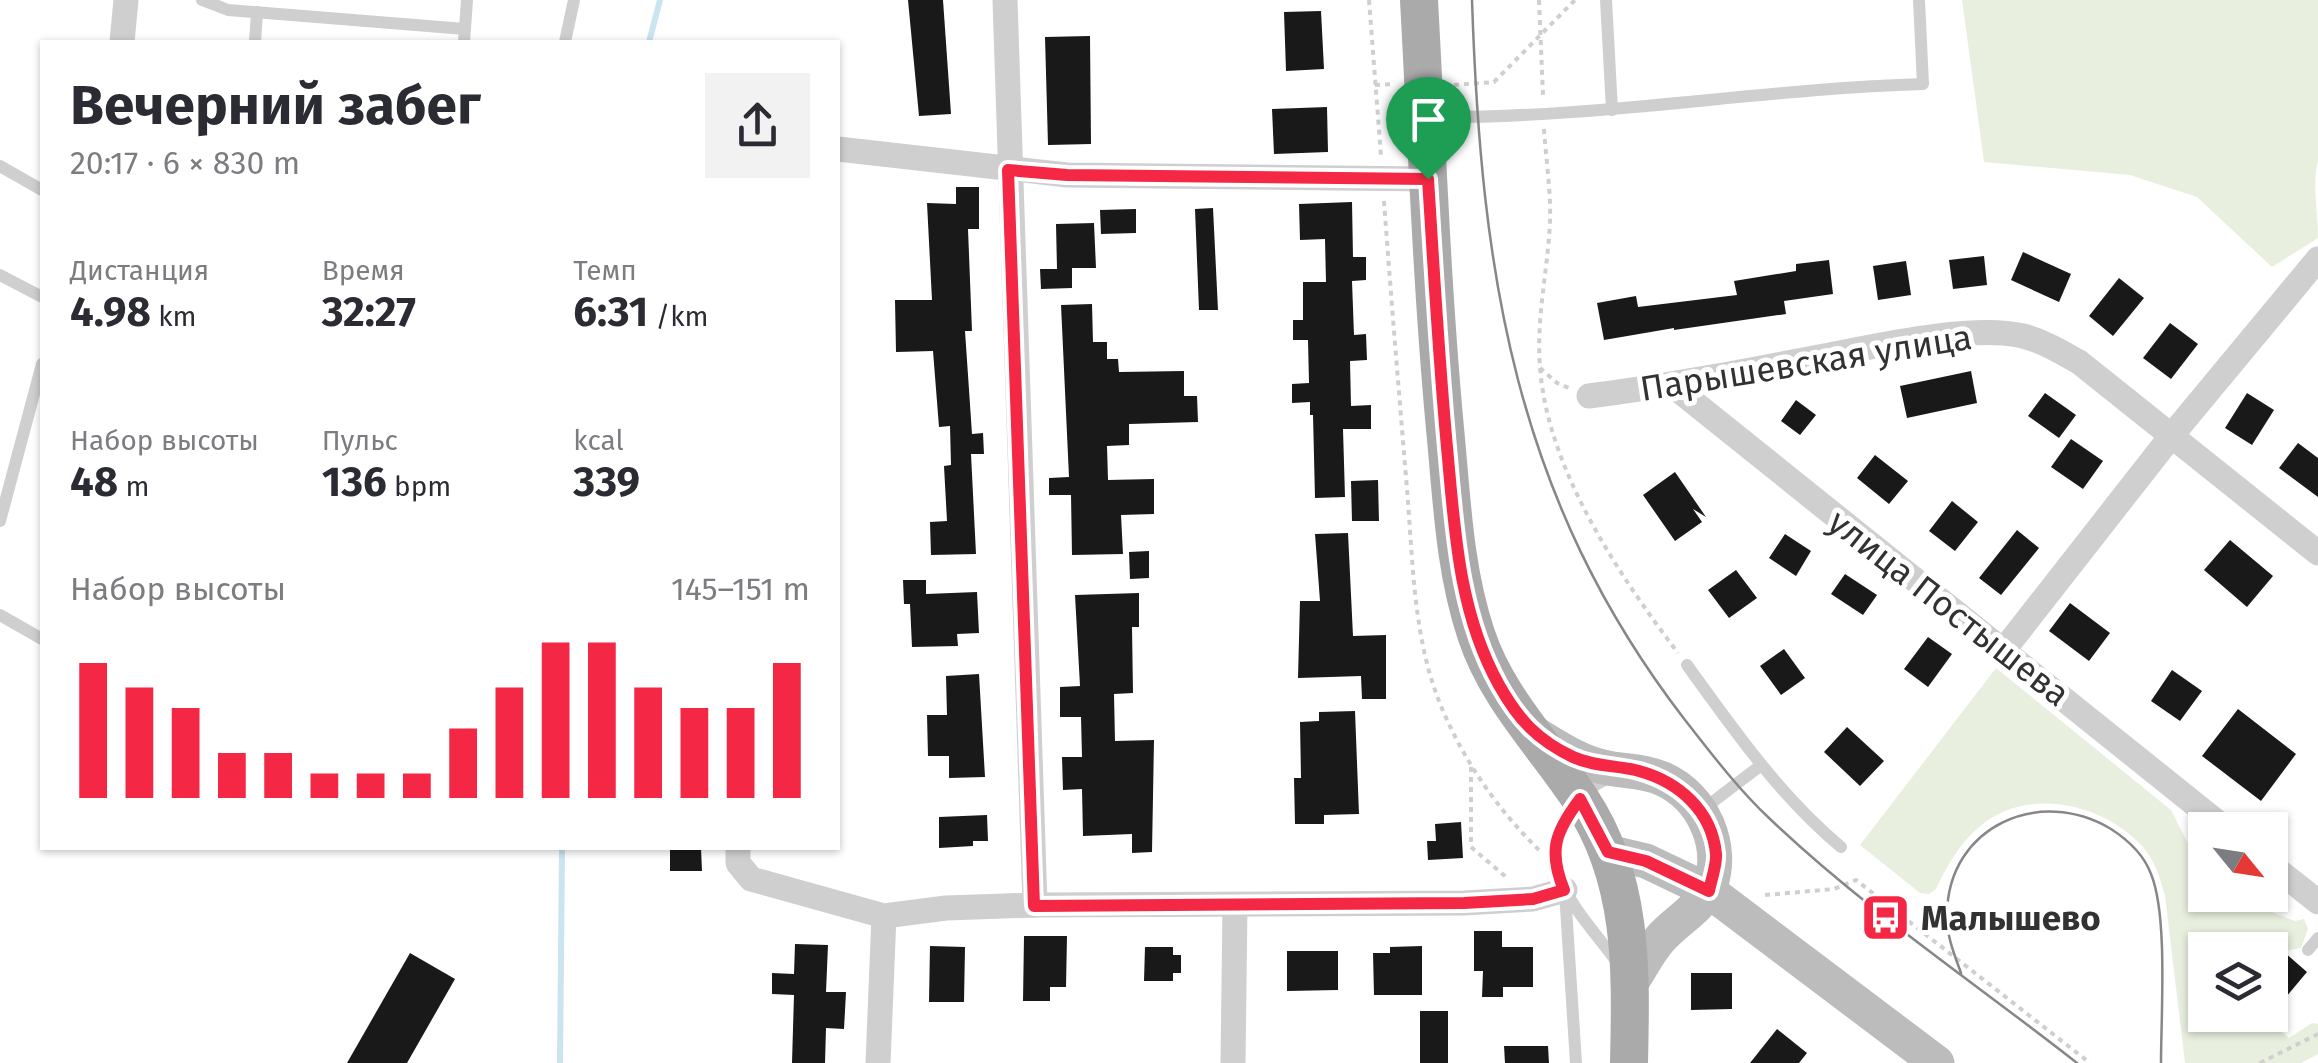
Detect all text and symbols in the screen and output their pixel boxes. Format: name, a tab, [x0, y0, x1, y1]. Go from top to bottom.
text: Вечерний забег	[70, 73, 481, 139]
button: share	[705, 73, 810, 178]
pin	[1386, 77, 1471, 180]
icon: arrive	[1401, 92, 1456, 147]
text: 20:17 · 6 × 830 m	[70, 144, 300, 182]
text: Дистанция	[70, 254, 209, 287]
text: Время	[322, 254, 405, 287]
text: Темп	[573, 254, 637, 287]
text: 4.98	[70, 287, 151, 337]
text: 32:27	[322, 287, 416, 337]
text: 6:31	[573, 287, 648, 337]
text: km	[151, 300, 197, 333]
text: /km	[648, 300, 709, 333]
street label: Парышевская улица	[1637, 316, 1975, 410]
text: Набор высоты	[70, 424, 259, 457]
text: Пульс	[322, 424, 398, 457]
text: kcal	[573, 424, 624, 457]
text: 48	[70, 457, 118, 507]
text: 136	[322, 457, 387, 507]
text: 339	[573, 457, 640, 507]
text: m	[118, 470, 150, 503]
text: bpm	[387, 470, 451, 503]
street label: улица Постышева	[1820, 501, 2078, 715]
text: Набор высоты	[70, 570, 286, 608]
text: 145–151 m	[671, 570, 810, 608]
north arrow	[2188, 812, 2288, 912]
map controls	[2188, 812, 2288, 1032]
bus stop icon: Малышево	[1860, 892, 1912, 944]
place label: Малышево	[1921, 897, 2101, 939]
button: layers	[2188, 932, 2288, 1032]

